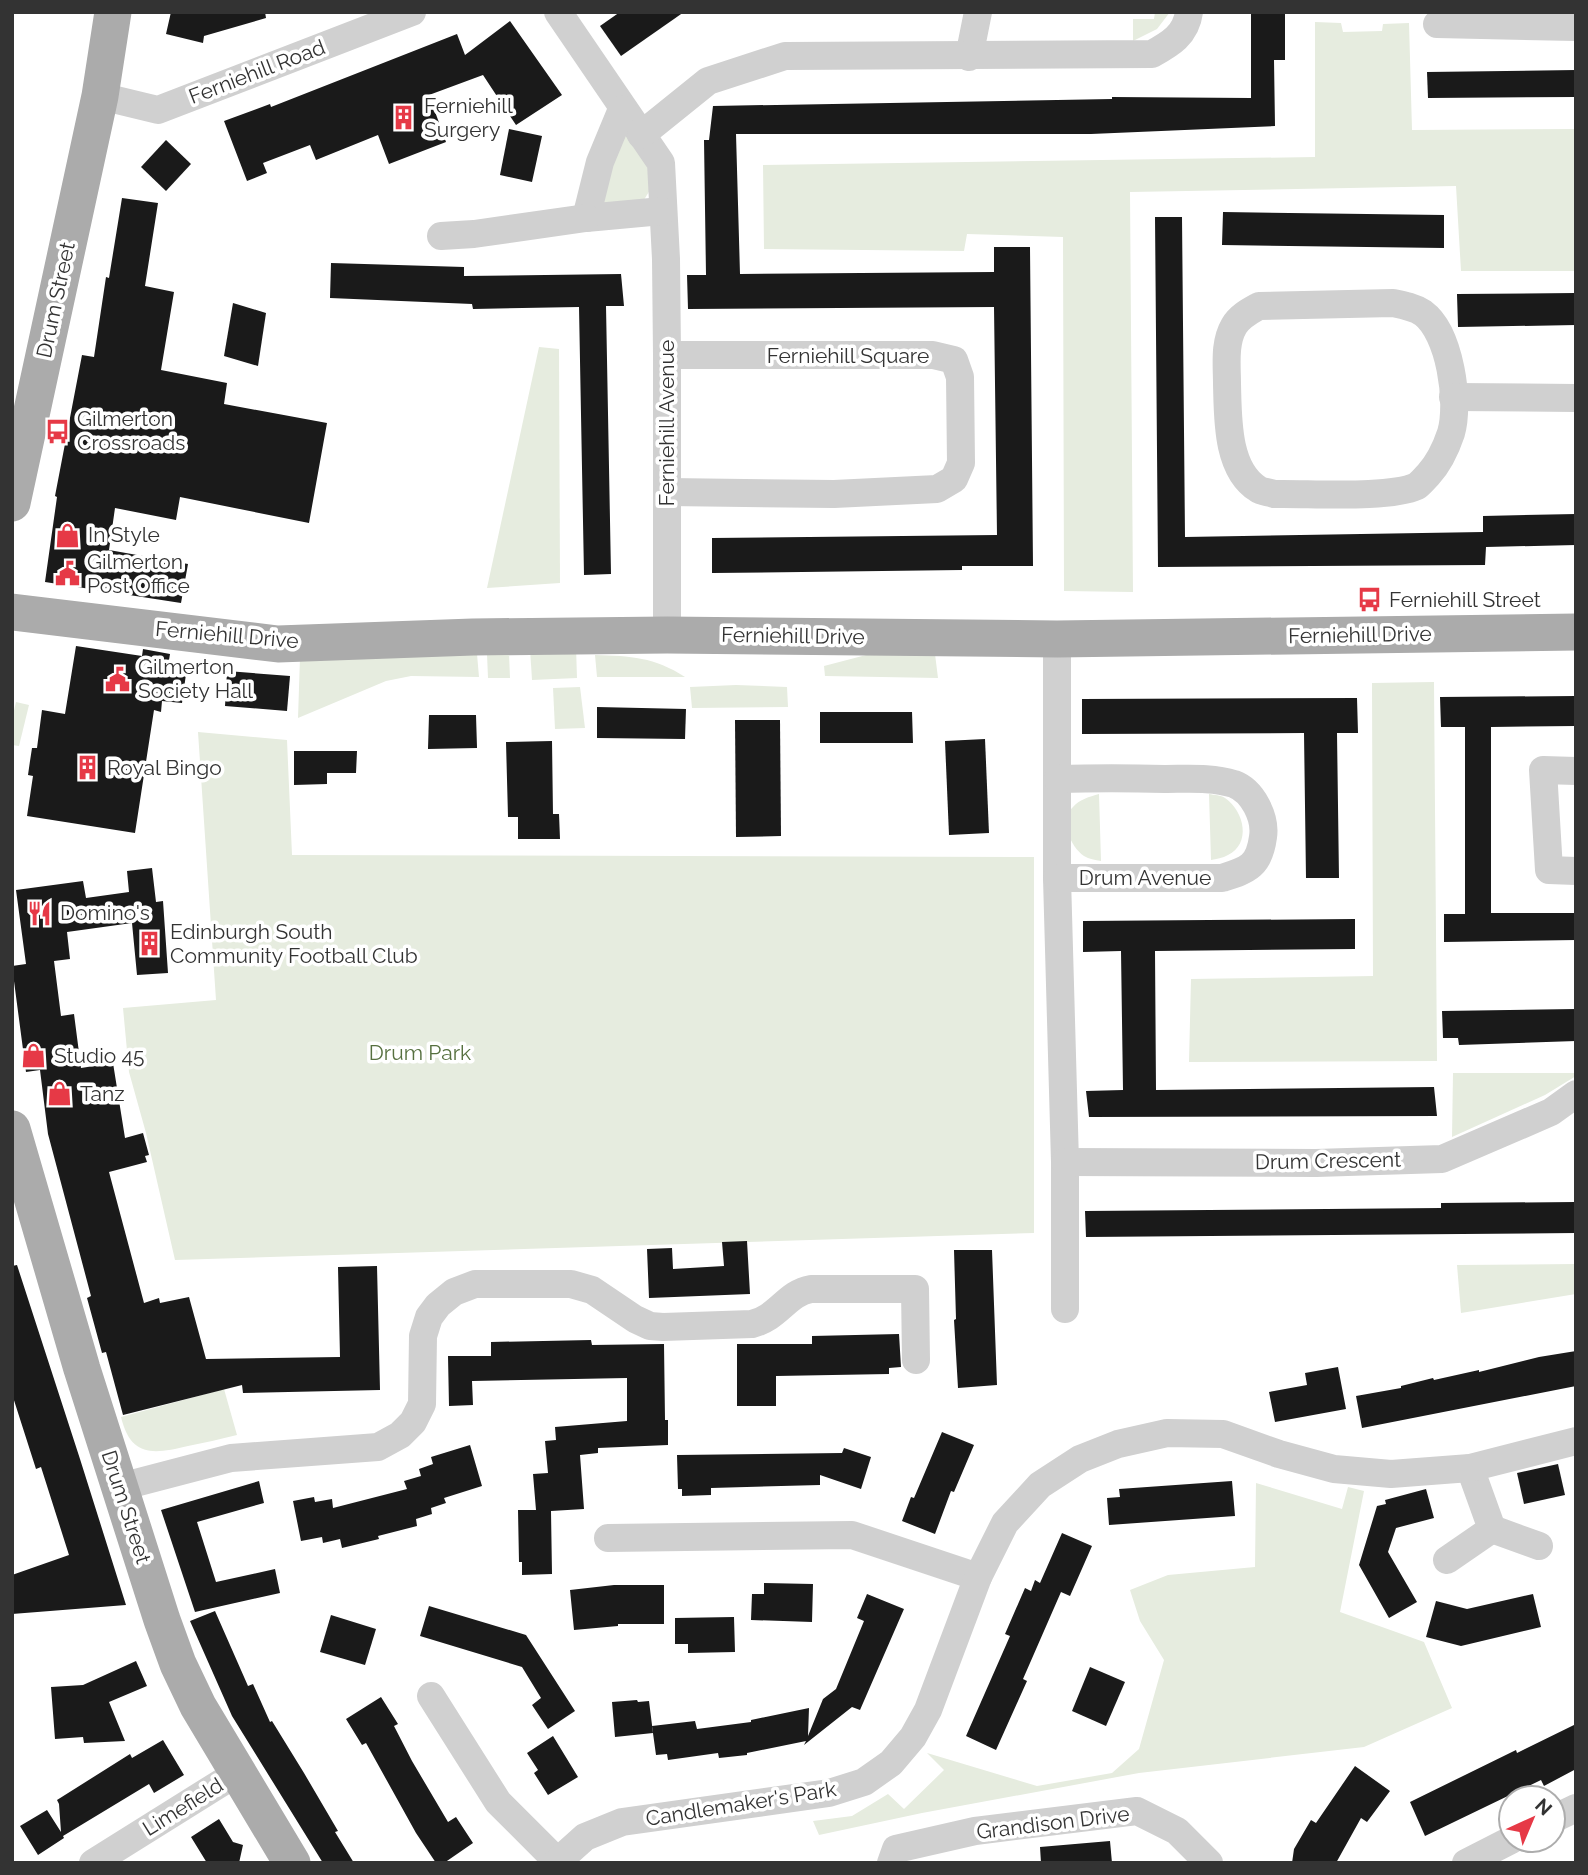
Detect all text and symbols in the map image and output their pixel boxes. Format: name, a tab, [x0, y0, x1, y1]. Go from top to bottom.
street label: Ferniehill Road	[185, 34, 328, 109]
place label: Ferniehill Surgery	[424, 93, 513, 142]
building icon: Ferniehill Surgery	[390, 104, 418, 132]
street label: Drum Street	[31, 240, 80, 360]
street label: Ferniehill Avenue	[654, 340, 679, 506]
street label: Ferniehill Square	[767, 343, 929, 368]
place label: Gilmerton Crossroads	[77, 406, 185, 455]
bus stop icon: Gilmerton Crossroads	[43, 417, 71, 445]
shop icon: In Style	[54, 521, 82, 549]
place label: In Style	[88, 522, 160, 547]
place label: Gilmerton Post Office	[87, 549, 190, 598]
public building icon: Gilmerton Post Office	[53, 560, 81, 588]
bus stop icon: Ferniehill Street	[1355, 586, 1383, 614]
place label: Ferniehill Street	[1389, 587, 1541, 612]
street label: Ferniehill Drive	[154, 616, 300, 653]
street label: Ferniehill Drive	[1288, 621, 1432, 648]
street label: Ferniehill Drive	[721, 622, 865, 649]
place label: Gilmerton Society Hall	[138, 654, 253, 703]
public building icon: Gilmerton Society Hall	[104, 665, 132, 693]
building icon: Royal Bingo	[73, 754, 101, 782]
place label: Royal Bingo	[107, 755, 222, 780]
street label: Drum Avenue	[1079, 865, 1211, 890]
restaurant icon: Domino's	[26, 899, 54, 927]
place label: Domino's	[60, 900, 150, 925]
place label: Edinburgh South Community Football Club	[170, 919, 418, 968]
building icon: Edinburgh South Community Football Club	[136, 930, 164, 958]
park label: Drum Park	[369, 1040, 471, 1065]
shop icon: Studio 45	[20, 1042, 48, 1070]
place label: Studio 45	[54, 1043, 144, 1068]
shop icon: Tanz	[46, 1080, 74, 1108]
place label: Tanz	[80, 1081, 125, 1106]
street label: Drum Crescent	[1255, 1147, 1401, 1174]
street label: Drum Street	[96, 1447, 157, 1567]
street label: Limefield	[138, 1772, 228, 1841]
street label: Candlemaker's Park	[644, 1776, 838, 1831]
north arrow	[1497, 1784, 1567, 1854]
text: N	[1531, 1794, 1557, 1820]
street label: Grandison Drive	[975, 1801, 1131, 1844]

